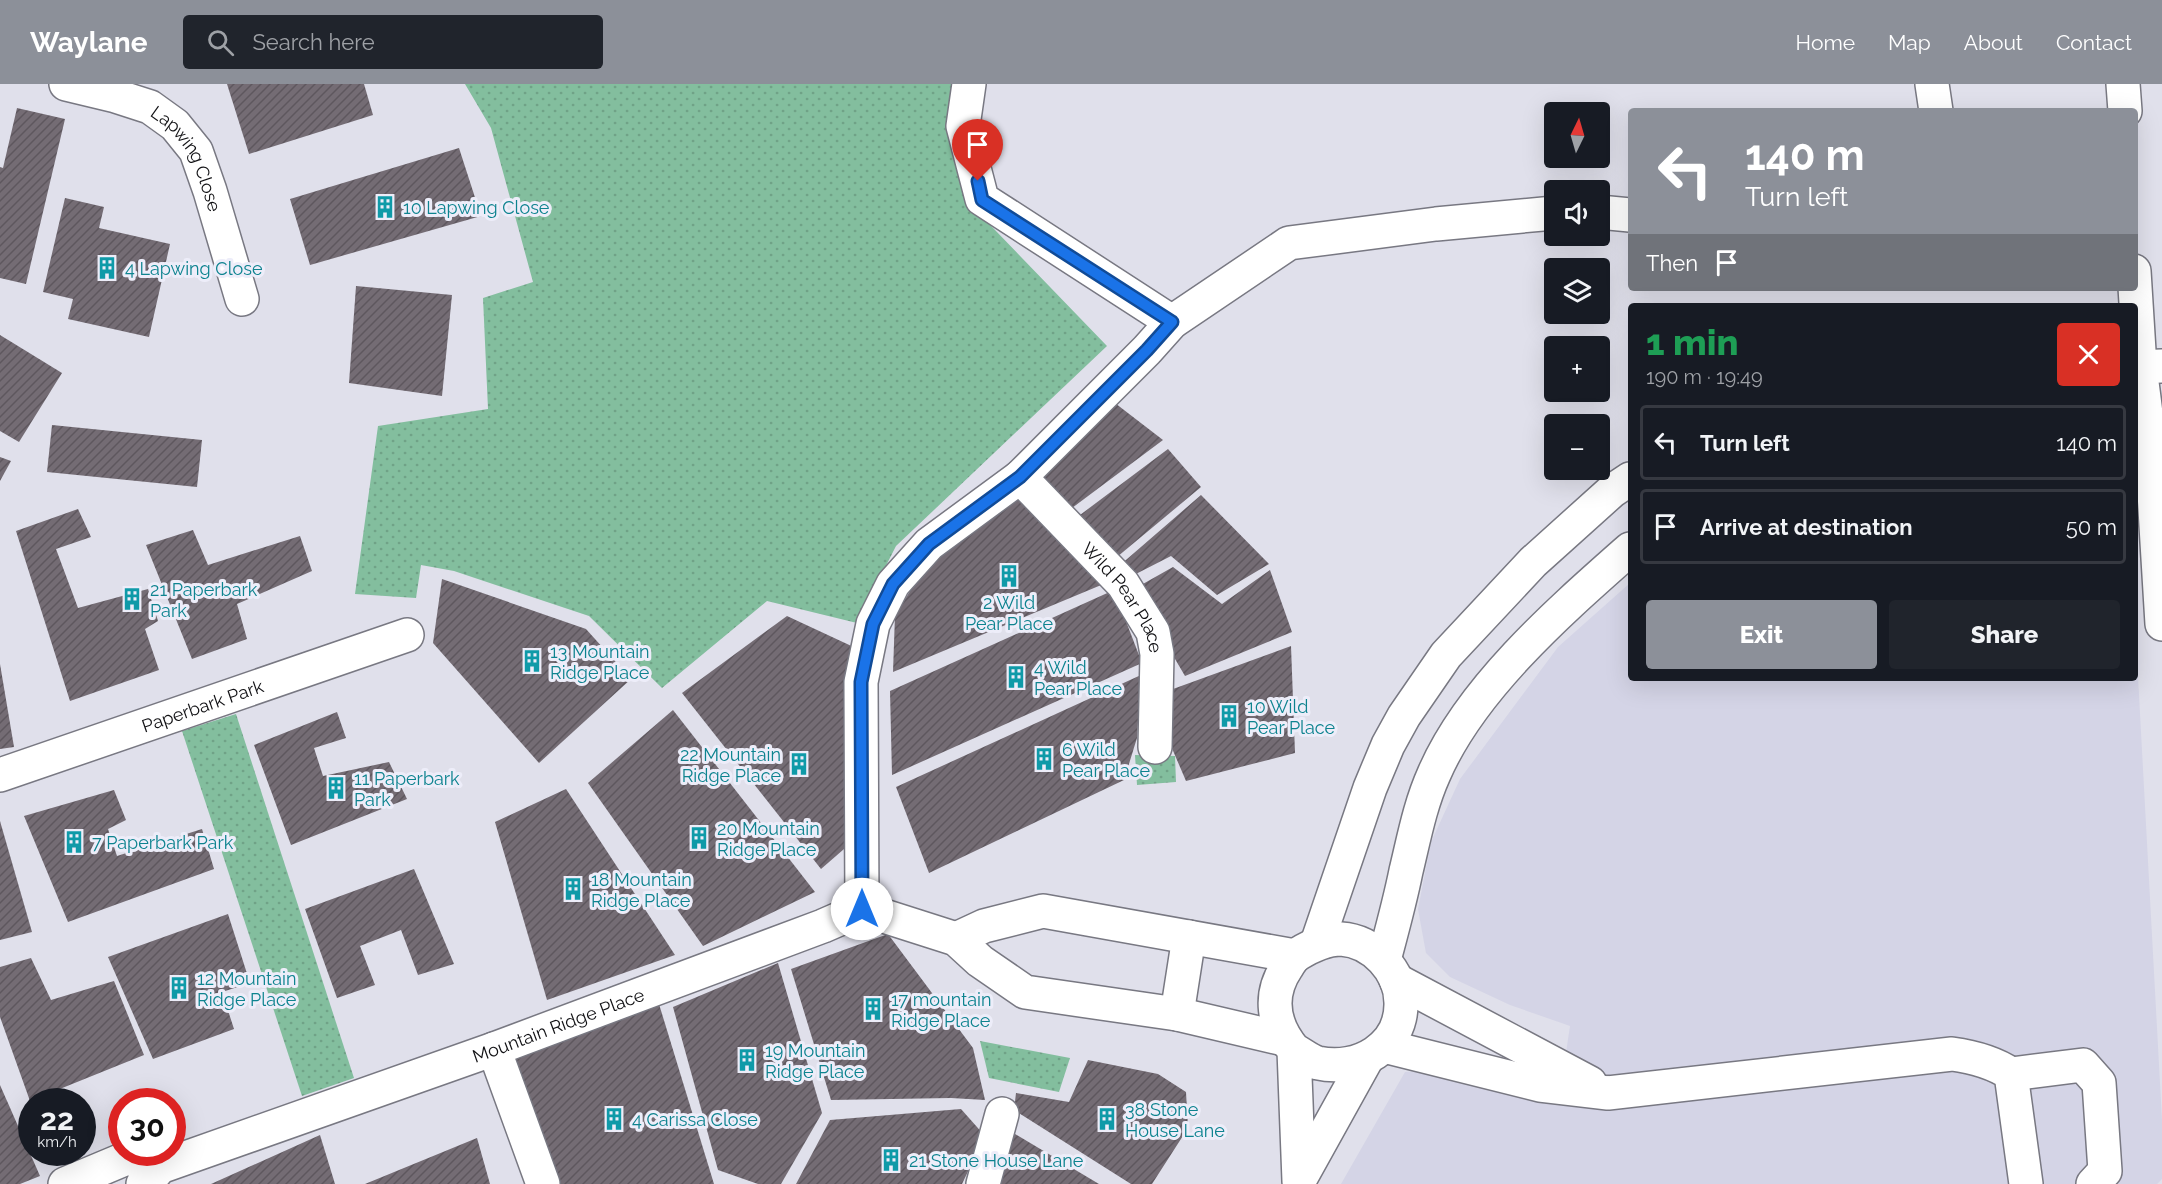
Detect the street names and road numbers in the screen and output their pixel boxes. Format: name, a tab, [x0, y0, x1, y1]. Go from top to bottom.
street label: Lapwing Close	[147, 101, 226, 214]
street label: Wild Pear Place	[1078, 538, 1167, 655]
street label: Paperbark Park	[139, 675, 266, 736]
street label: Mountain Ridge Place	[469, 983, 647, 1066]

